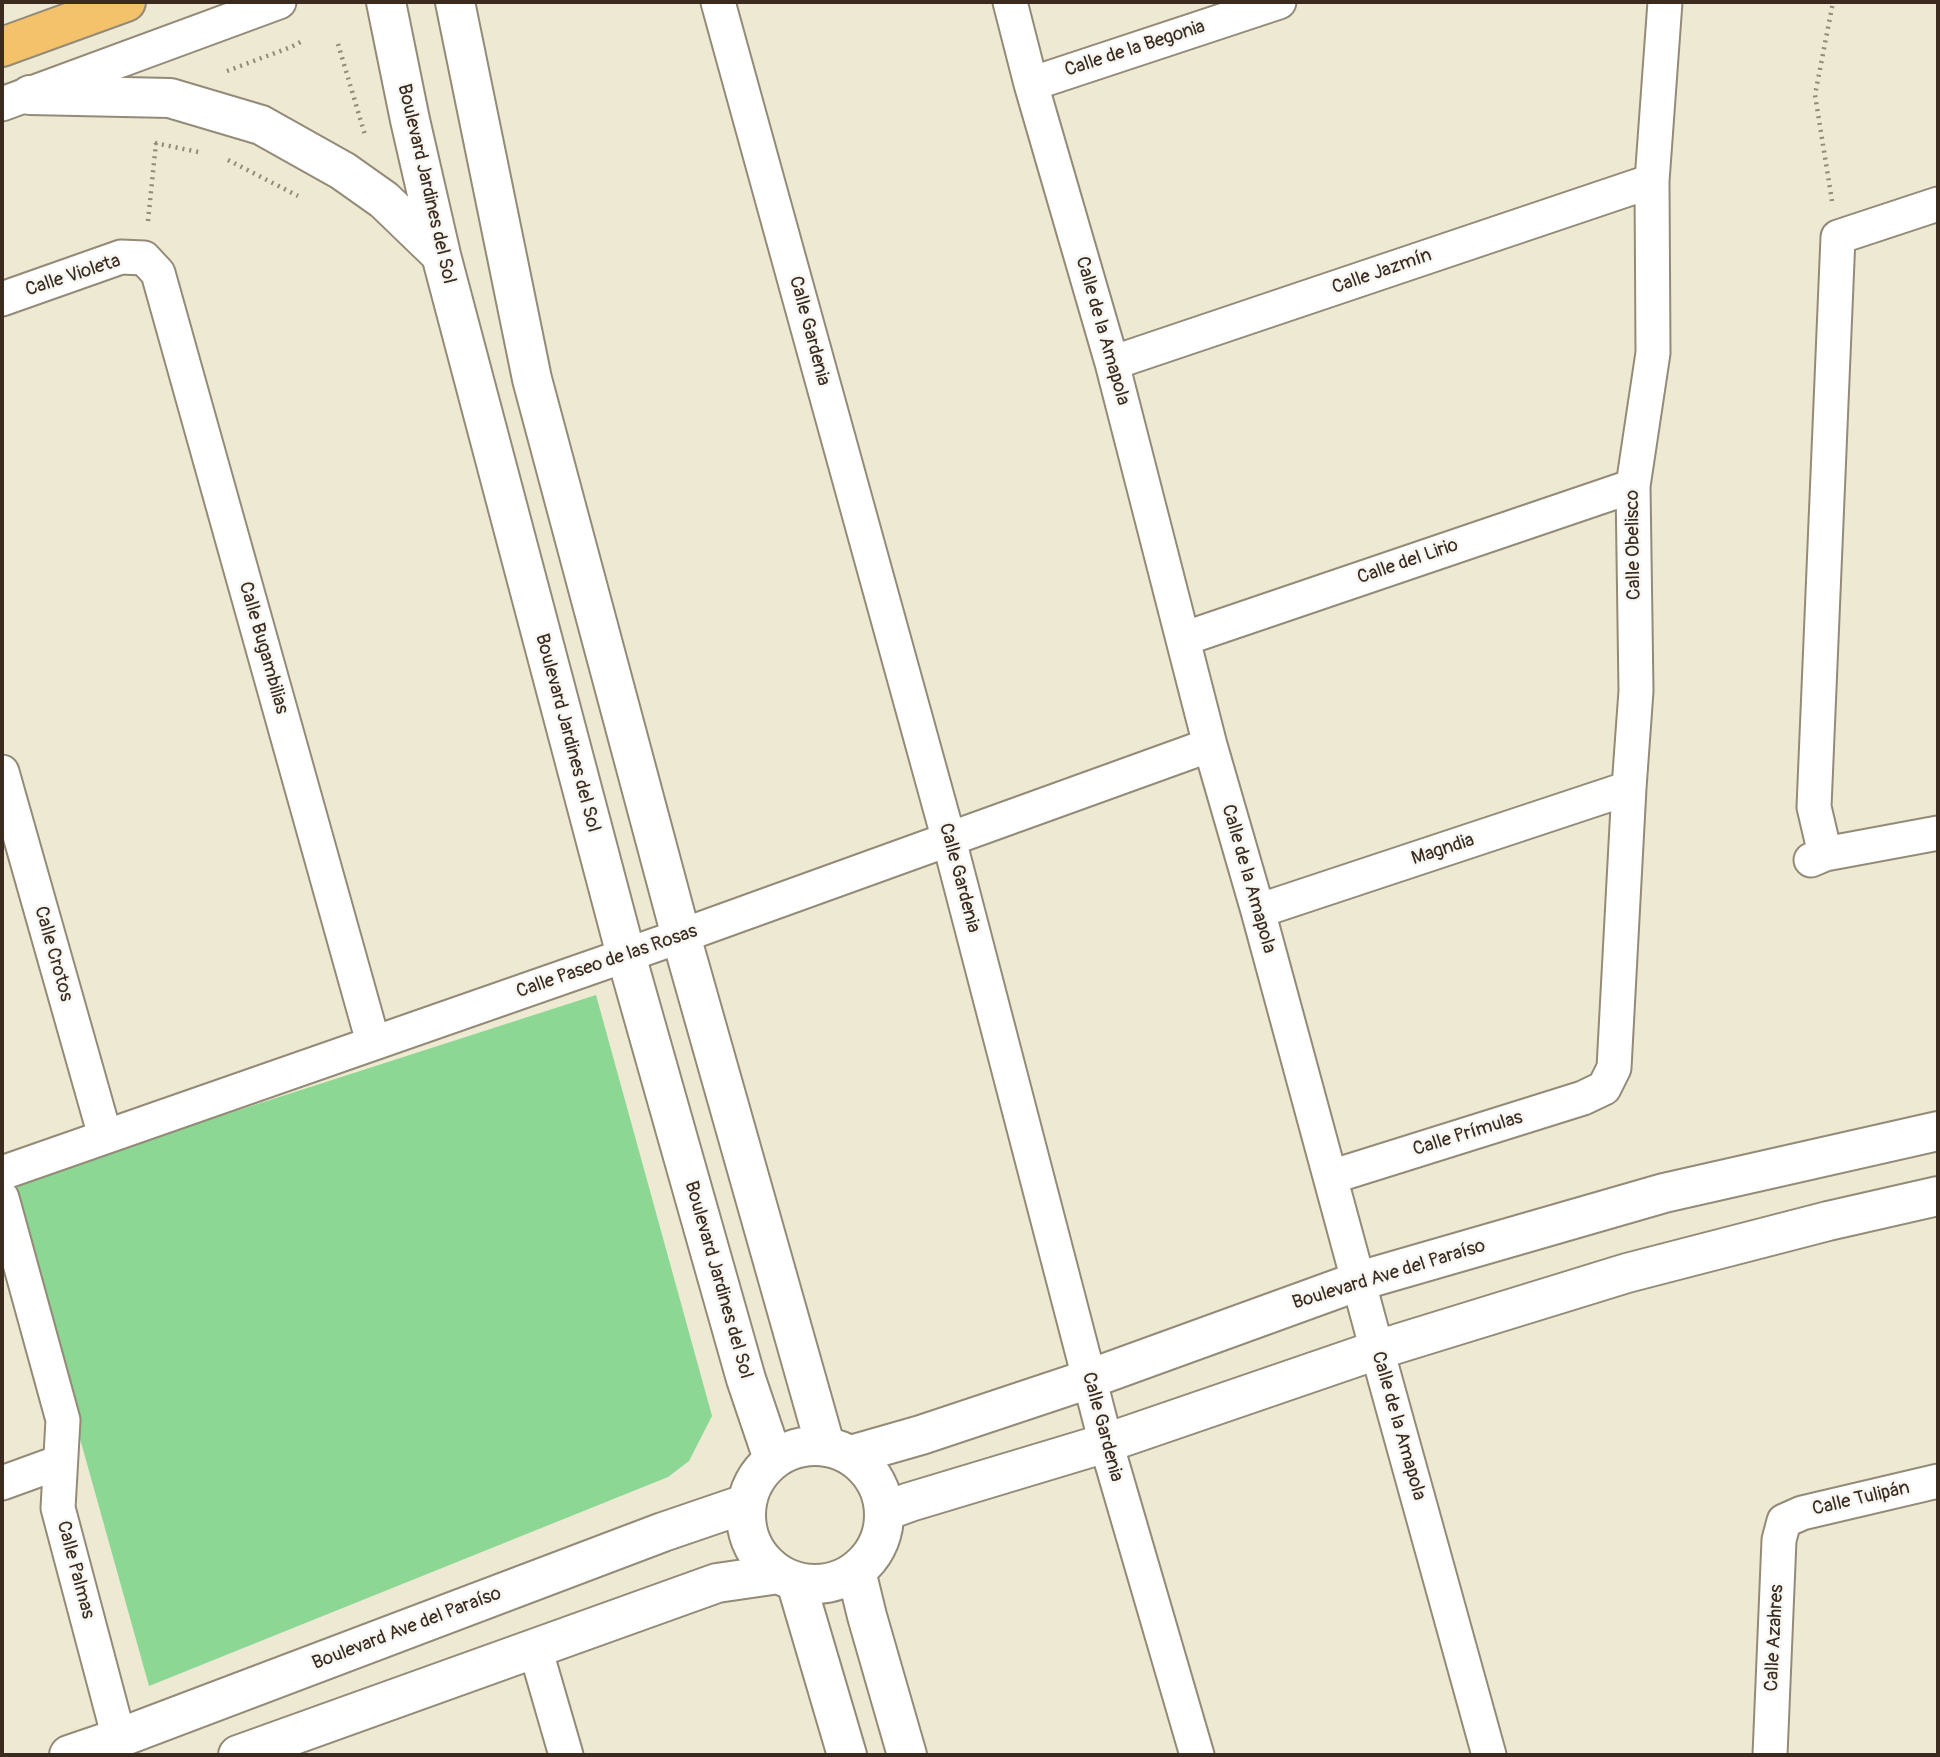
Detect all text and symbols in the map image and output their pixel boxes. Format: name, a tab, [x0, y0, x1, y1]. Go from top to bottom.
street label: Calle de la Begonia	[1062, 16, 1208, 82]
street label: Boulevard Jardines del Sol	[392, 82, 460, 286]
street label: Calle Jazmín	[1329, 244, 1435, 300]
street label: Calle Violeta	[23, 250, 123, 302]
street label: Calle de la Amapola	[1070, 254, 1134, 408]
street label: Calle Gardenia	[783, 274, 835, 388]
street label: Calle Obelisco	[1622, 490, 1646, 600]
street label: Calle del Lirio	[1355, 534, 1461, 590]
street label: Calle Bugambilias	[233, 579, 293, 717]
street label: Boulevard Jardines del Sol	[530, 631, 604, 835]
street label: Calle de la Amapola	[1216, 802, 1280, 956]
street label: Calle Gardenia	[933, 821, 985, 935]
street label: Magndia	[1409, 829, 1477, 871]
street label: Calle Crotos	[29, 904, 77, 1004]
street label: Calle Paseo de las Rosas	[514, 920, 700, 1004]
street label: Calle Prímulas	[1410, 1106, 1526, 1162]
street label: Boulevard Jardines del Sol	[679, 1179, 757, 1381]
street label: Boulevard Ave del Paraíso	[1290, 1235, 1488, 1315]
street label: Calle de la Amapola	[1366, 1349, 1430, 1503]
street label: Calle Gardenia	[1076, 1370, 1128, 1484]
street label: Calle Tulipán	[1810, 1477, 1912, 1521]
street label: Calle Palmas	[51, 1519, 99, 1621]
street label: Boulevard Ave del Paraíso	[309, 1582, 505, 1676]
street label: Calle Azahres	[1761, 1584, 1789, 1692]

